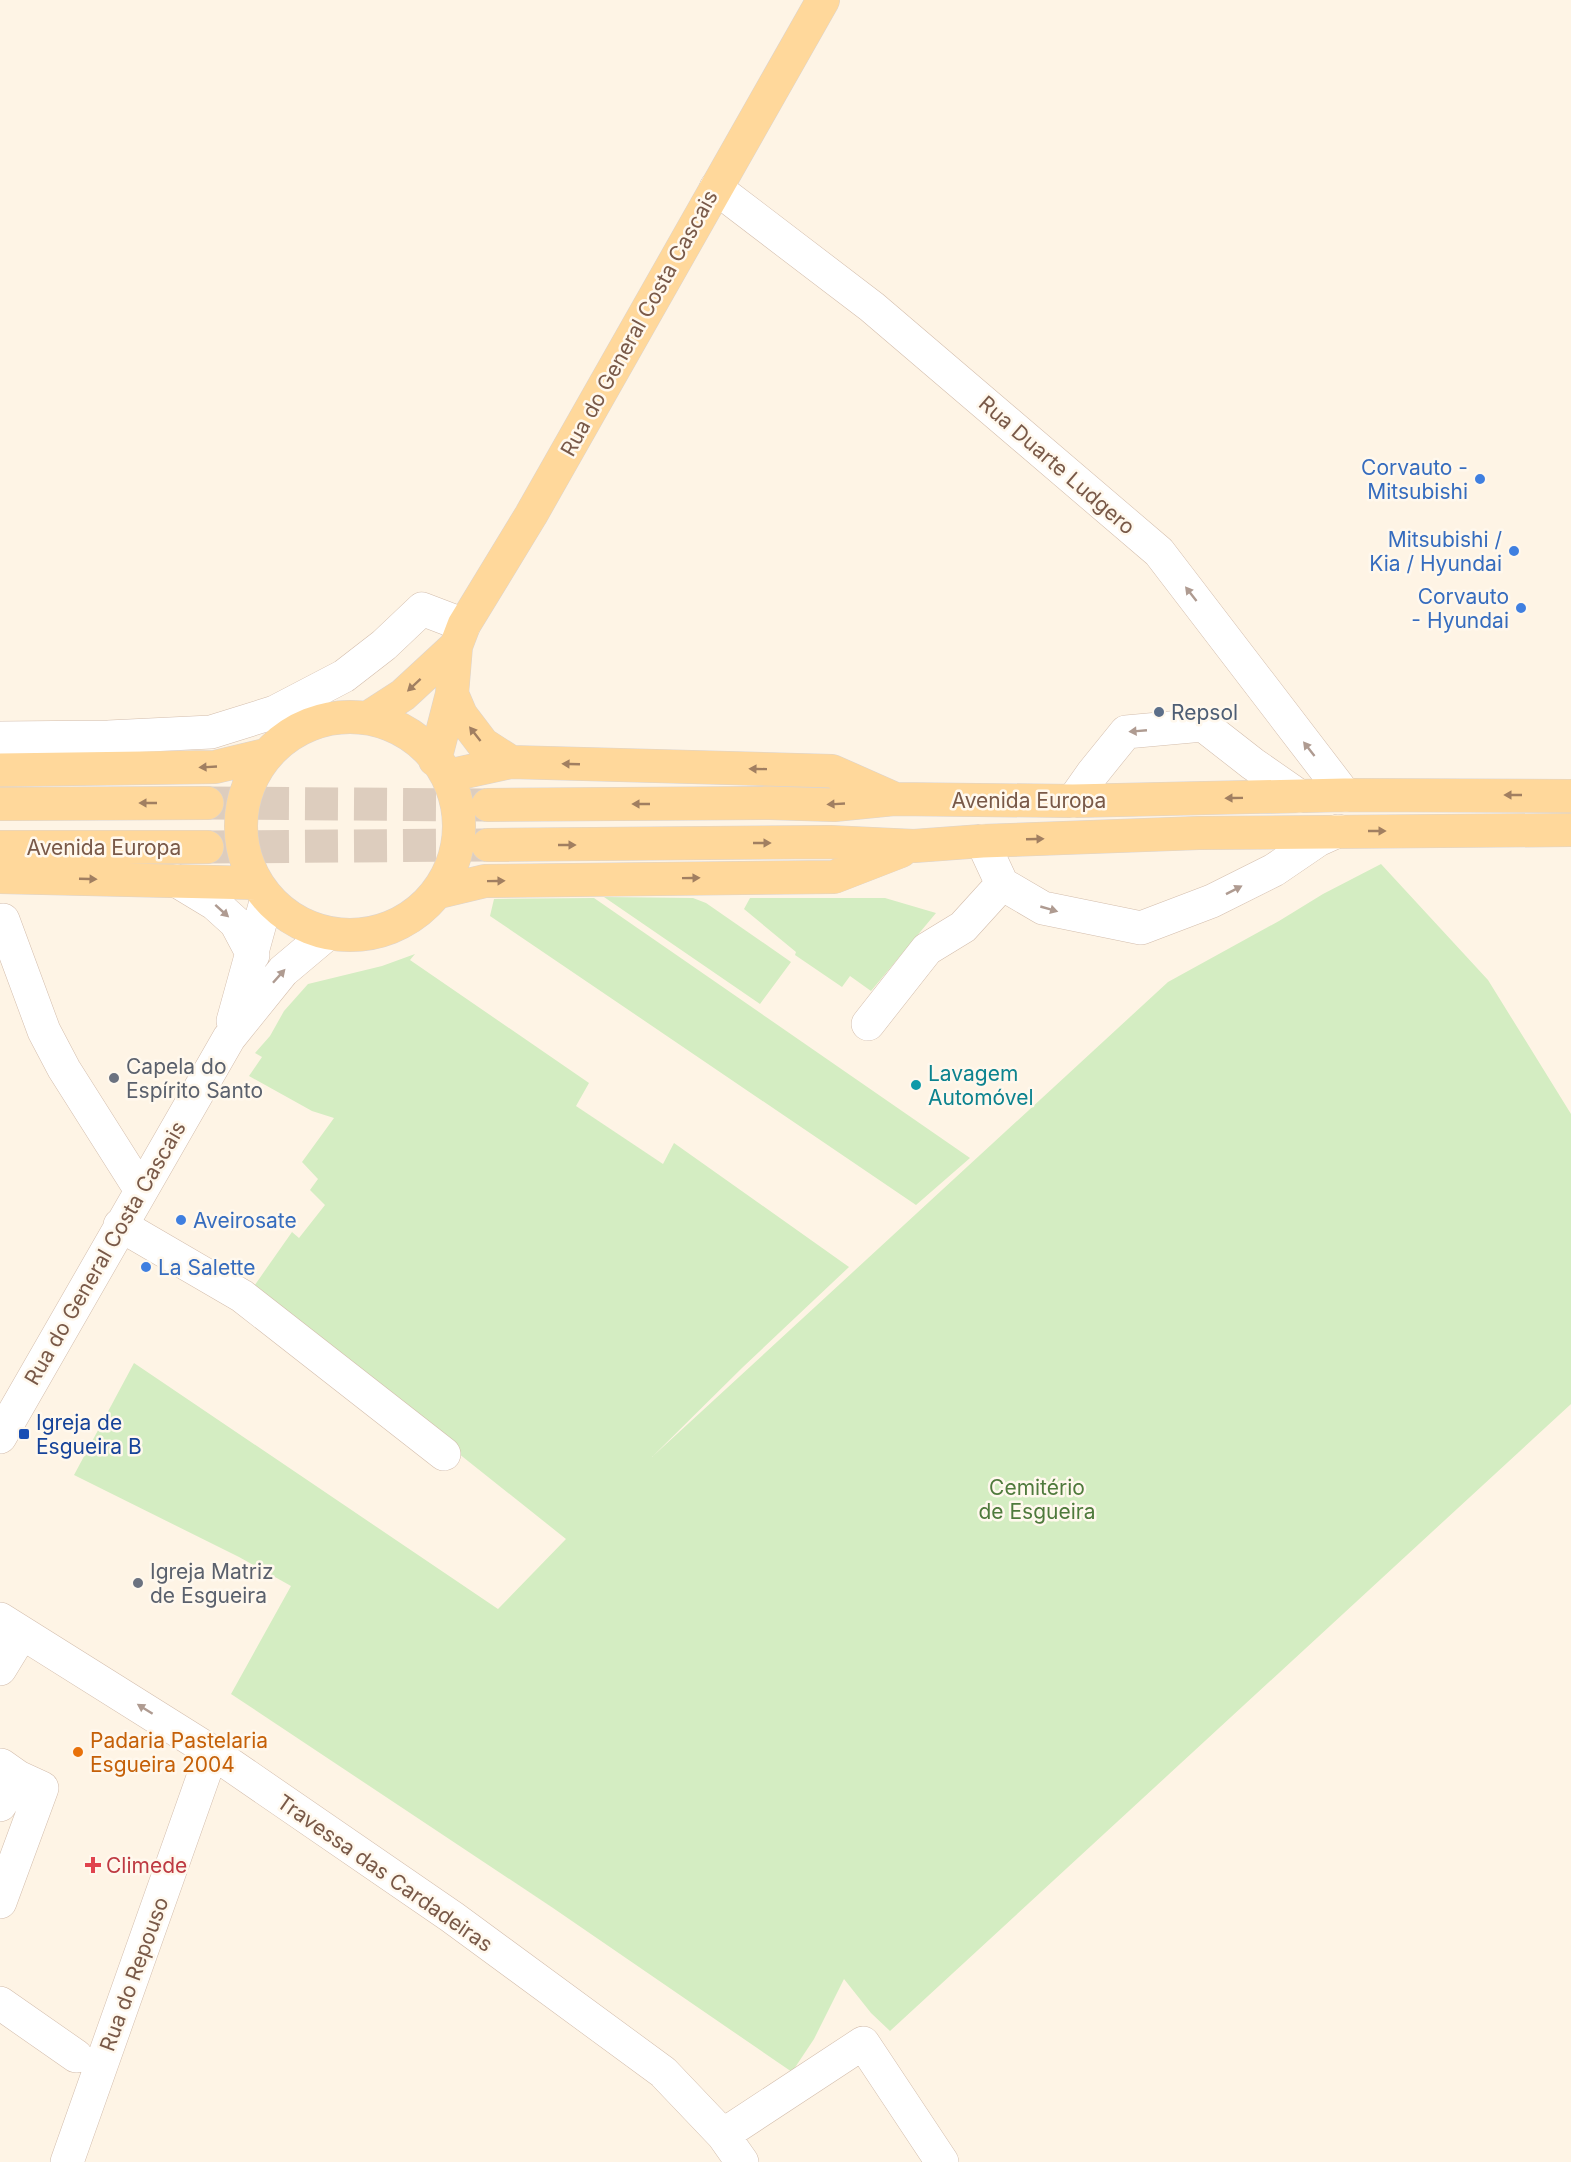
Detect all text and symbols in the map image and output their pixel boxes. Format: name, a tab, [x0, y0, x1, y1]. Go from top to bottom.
street label: Rua do General Costa Cascais	[555, 186, 723, 460]
street label: Rua Duarte Ludgero	[974, 390, 1140, 540]
place label: Corvauto - Mitsubishi	[1361, 455, 1468, 504]
marker: Corvauto - Mitsubishi	[1473, 472, 1487, 486]
place label: Mitsubishi / Kia / Hyundai	[1369, 527, 1502, 576]
marker: Mitsubishi / Kia / Hyundai	[1507, 544, 1521, 558]
place label: Corvauto - Hyundai	[1411, 584, 1509, 633]
one-way arrow	[1184, 586, 1197, 602]
marker: Corvauto - Hyundai	[1514, 601, 1528, 615]
one-way arrow	[407, 678, 422, 692]
place label: Repsol	[1171, 700, 1238, 725]
marker: Repsol	[1152, 705, 1166, 719]
one-way arrow	[469, 726, 481, 742]
one-way arrow	[1129, 726, 1148, 736]
one-way arrow	[1304, 741, 1316, 756]
one-way arrow	[562, 759, 581, 769]
one-way arrow	[199, 762, 218, 771]
one-way arrow	[749, 764, 768, 774]
street label: Avenida Europa	[952, 788, 1106, 813]
one-way arrow	[1503, 791, 1522, 800]
one-way arrow	[1224, 793, 1243, 802]
one-way arrow	[139, 798, 158, 808]
one-way arrow	[632, 799, 651, 809]
one-way arrow	[827, 800, 846, 809]
one-way arrow	[1368, 826, 1387, 836]
street label: Avenida Europa	[27, 835, 181, 860]
one-way arrow	[1026, 835, 1045, 844]
one-way arrow	[753, 838, 772, 848]
one-way arrow	[558, 840, 577, 849]
one-way arrow	[78, 874, 97, 883]
one-way arrow	[681, 874, 700, 883]
one-way arrow	[486, 876, 505, 886]
one-way arrow	[1225, 886, 1243, 896]
one-way arrow	[215, 904, 230, 918]
one-way arrow	[1040, 905, 1058, 914]
one-way arrow	[272, 969, 285, 984]
place label: Capela do Espírito Santo	[126, 1054, 263, 1103]
place label: Lavagem Automóvel	[928, 1061, 1033, 1110]
marker: Capela do Espírito Santo	[107, 1071, 121, 1085]
marker: Lavagem Automóvel	[909, 1078, 923, 1092]
street label: Rua do General Costa Cascais	[19, 1117, 191, 1389]
place label: Aveirosate	[193, 1208, 297, 1233]
marker: Aveirosate	[174, 1213, 188, 1227]
place label: La Salette	[158, 1255, 255, 1280]
marker: La Salette	[139, 1260, 153, 1274]
place label: Igreja de Esgueira B	[36, 1410, 142, 1459]
marker: Igreja de Esgueira B	[17, 1427, 31, 1441]
park label: Cemitério de Esgueira	[978, 1475, 1096, 1524]
place label: Igreja Matriz de Esgueira	[150, 1559, 274, 1608]
marker: Igreja Matriz de Esgueira	[131, 1576, 145, 1590]
one-way arrow	[137, 1704, 154, 1715]
place label: Padaria Pastelaria Esgueira 2004	[90, 1728, 268, 1777]
marker: Padaria Pastelaria Esgueira 2004	[71, 1745, 85, 1759]
street label: Travessa das Cardadeiras	[272, 1789, 498, 1957]
place label: Climede	[106, 1853, 187, 1878]
marker: Climede	[84, 1856, 102, 1874]
street label: Rua do Repouso	[95, 1894, 173, 2054]

